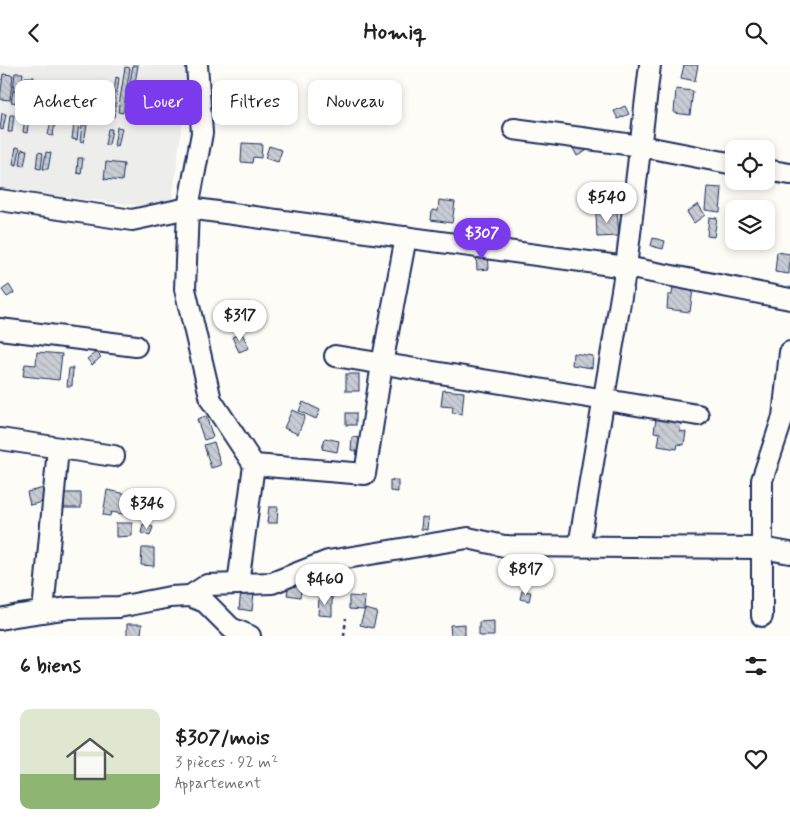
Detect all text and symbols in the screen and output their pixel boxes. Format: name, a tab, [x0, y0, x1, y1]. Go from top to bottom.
icon: back	[20, 19, 48, 47]
text: Homiq	[363, 19, 427, 47]
icon: search	[742, 19, 770, 47]
chip: Acheter	[15, 80, 115, 125]
chip: Louer	[125, 80, 202, 125]
chip: Filtres	[212, 80, 298, 125]
chip: Nouveau	[308, 80, 402, 125]
map controls	[725, 140, 775, 250]
button: locate	[725, 140, 775, 190]
pin: $540	[577, 181, 637, 224]
text: $540	[588, 187, 626, 208]
button: layers	[725, 200, 775, 250]
pin: $307	[452, 217, 512, 260]
text: $307	[465, 223, 499, 244]
pin: $317	[210, 299, 270, 342]
text: $317	[224, 305, 256, 326]
pin: $346	[117, 487, 177, 530]
text: $346	[130, 493, 164, 514]
pin: $817	[496, 553, 556, 596]
text: $817	[509, 559, 543, 580]
pin: $460	[295, 563, 355, 606]
text: $460	[306, 569, 344, 590]
text: 6 biens	[20, 652, 81, 680]
icon: filters	[742, 652, 770, 680]
text: $307/mois	[175, 724, 270, 752]
icon: home	[60, 729, 120, 789]
icon: heart	[742, 745, 770, 773]
text: 3 pièces · 92 m²	[175, 752, 278, 773]
text: Appartement	[175, 773, 261, 794]

